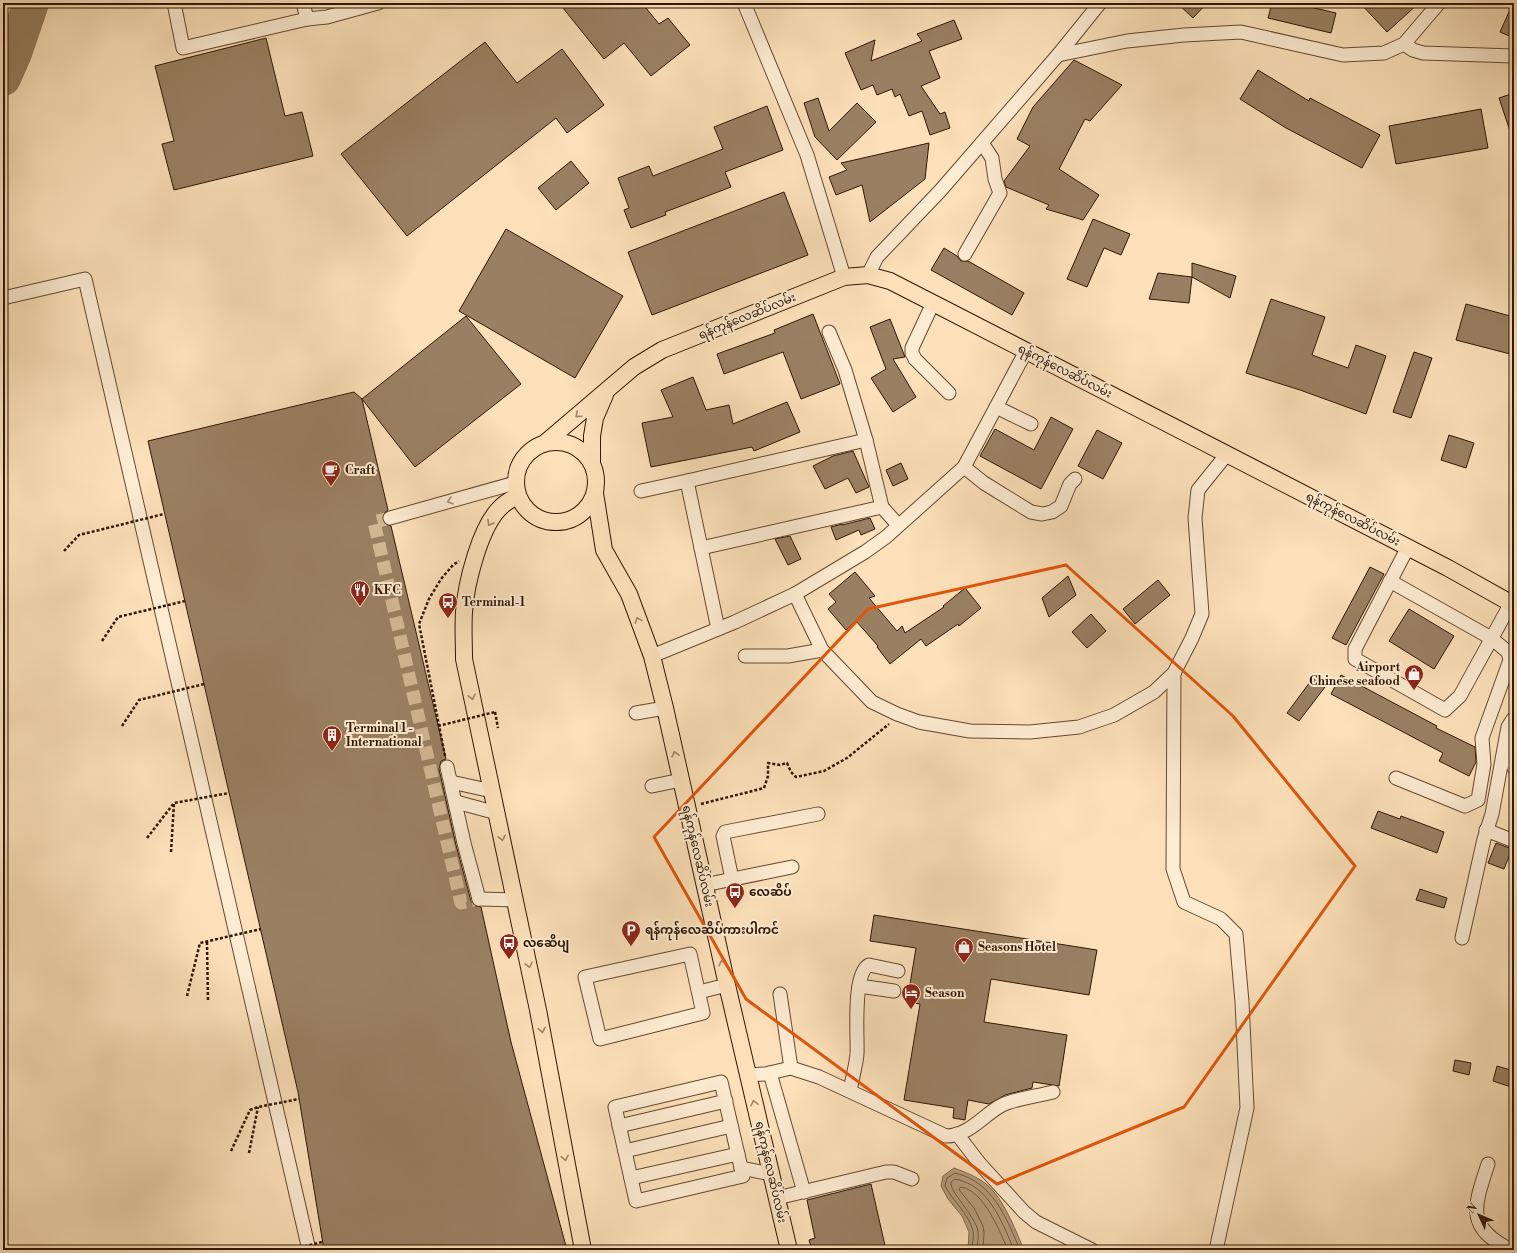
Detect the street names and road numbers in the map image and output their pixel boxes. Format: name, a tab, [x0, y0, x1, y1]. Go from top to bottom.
street label: ရန်ကုန်လေဆိပ်လမ်း	[696, 288, 799, 345]
street label: ရန်ကုန်လေဆိပ်လမ်း	[1014, 339, 1115, 403]
street label: ရန်ကုန်လေဆိပ်လမ်း	[1302, 487, 1403, 551]
street label: ရန်ကုန်လေဆိပ်လမ်း	[677, 803, 718, 909]
street label: ရန်ကုန်လေဆိပ်လမ်း	[750, 1119, 791, 1225]

